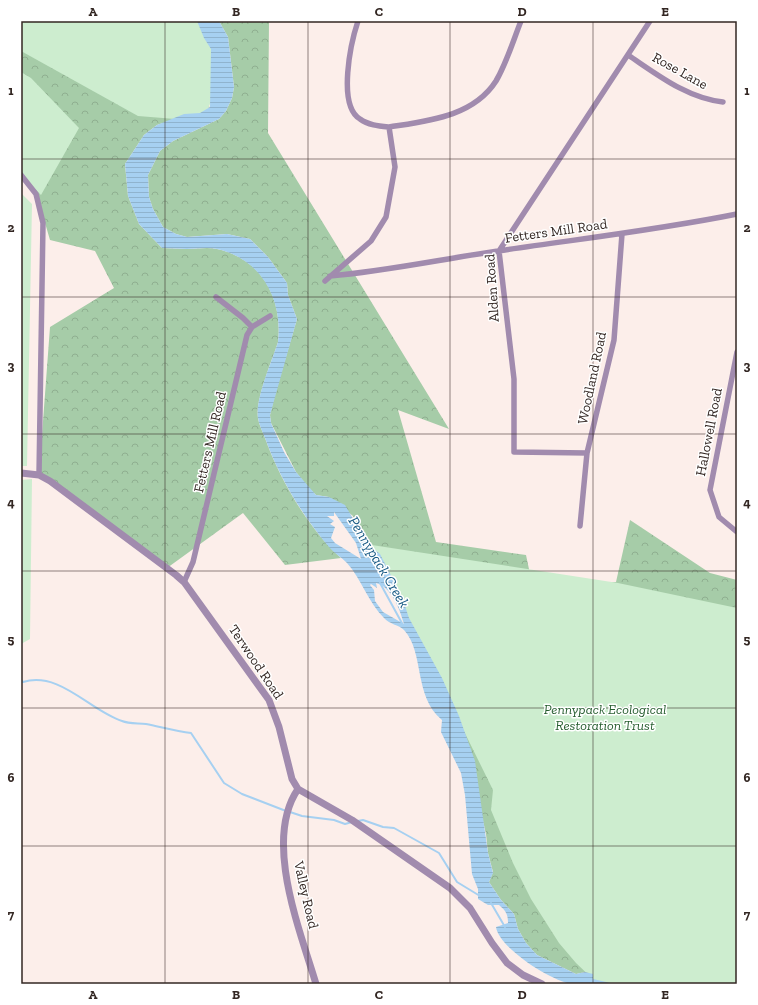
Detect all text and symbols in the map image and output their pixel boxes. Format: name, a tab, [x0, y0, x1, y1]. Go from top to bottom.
text: A	[89, 4, 98, 19]
text: B	[232, 4, 240, 19]
text: C	[375, 4, 383, 19]
text: D	[517, 4, 527, 19]
text: E	[661, 4, 669, 19]
street label: Rose Lane	[649, 49, 711, 93]
text: 1	[8, 83, 14, 98]
text: 1	[744, 83, 750, 98]
street label: Fetters Mill Road	[504, 215, 609, 247]
text: 2	[8, 220, 15, 235]
text: 2	[744, 220, 751, 235]
street label: Alden Road	[481, 253, 503, 323]
street label: Woodland Road	[574, 330, 610, 426]
text: 3	[8, 358, 15, 373]
text: 3	[744, 358, 751, 373]
street label: Hallowell Road	[692, 386, 726, 478]
street label: Fetters Mill Road	[190, 389, 230, 494]
text: 4	[7, 495, 15, 510]
text: 4	[743, 495, 751, 510]
water label: Pennypack Creek	[345, 513, 413, 611]
street label: Terwood Road	[225, 622, 287, 703]
text: 5	[8, 632, 15, 647]
text: 5	[744, 632, 751, 647]
park label: Pennypack Ecological Restoration Trust	[544, 701, 666, 734]
text: 6	[8, 770, 15, 785]
text: 6	[744, 770, 751, 785]
street label: Valley Road	[290, 859, 322, 931]
text: 7	[8, 907, 15, 922]
text: 7	[744, 907, 751, 922]
text: A	[89, 987, 98, 1002]
text: B	[232, 987, 240, 1002]
text: C	[375, 987, 383, 1002]
text: D	[517, 987, 527, 1002]
text: E	[661, 987, 669, 1002]

